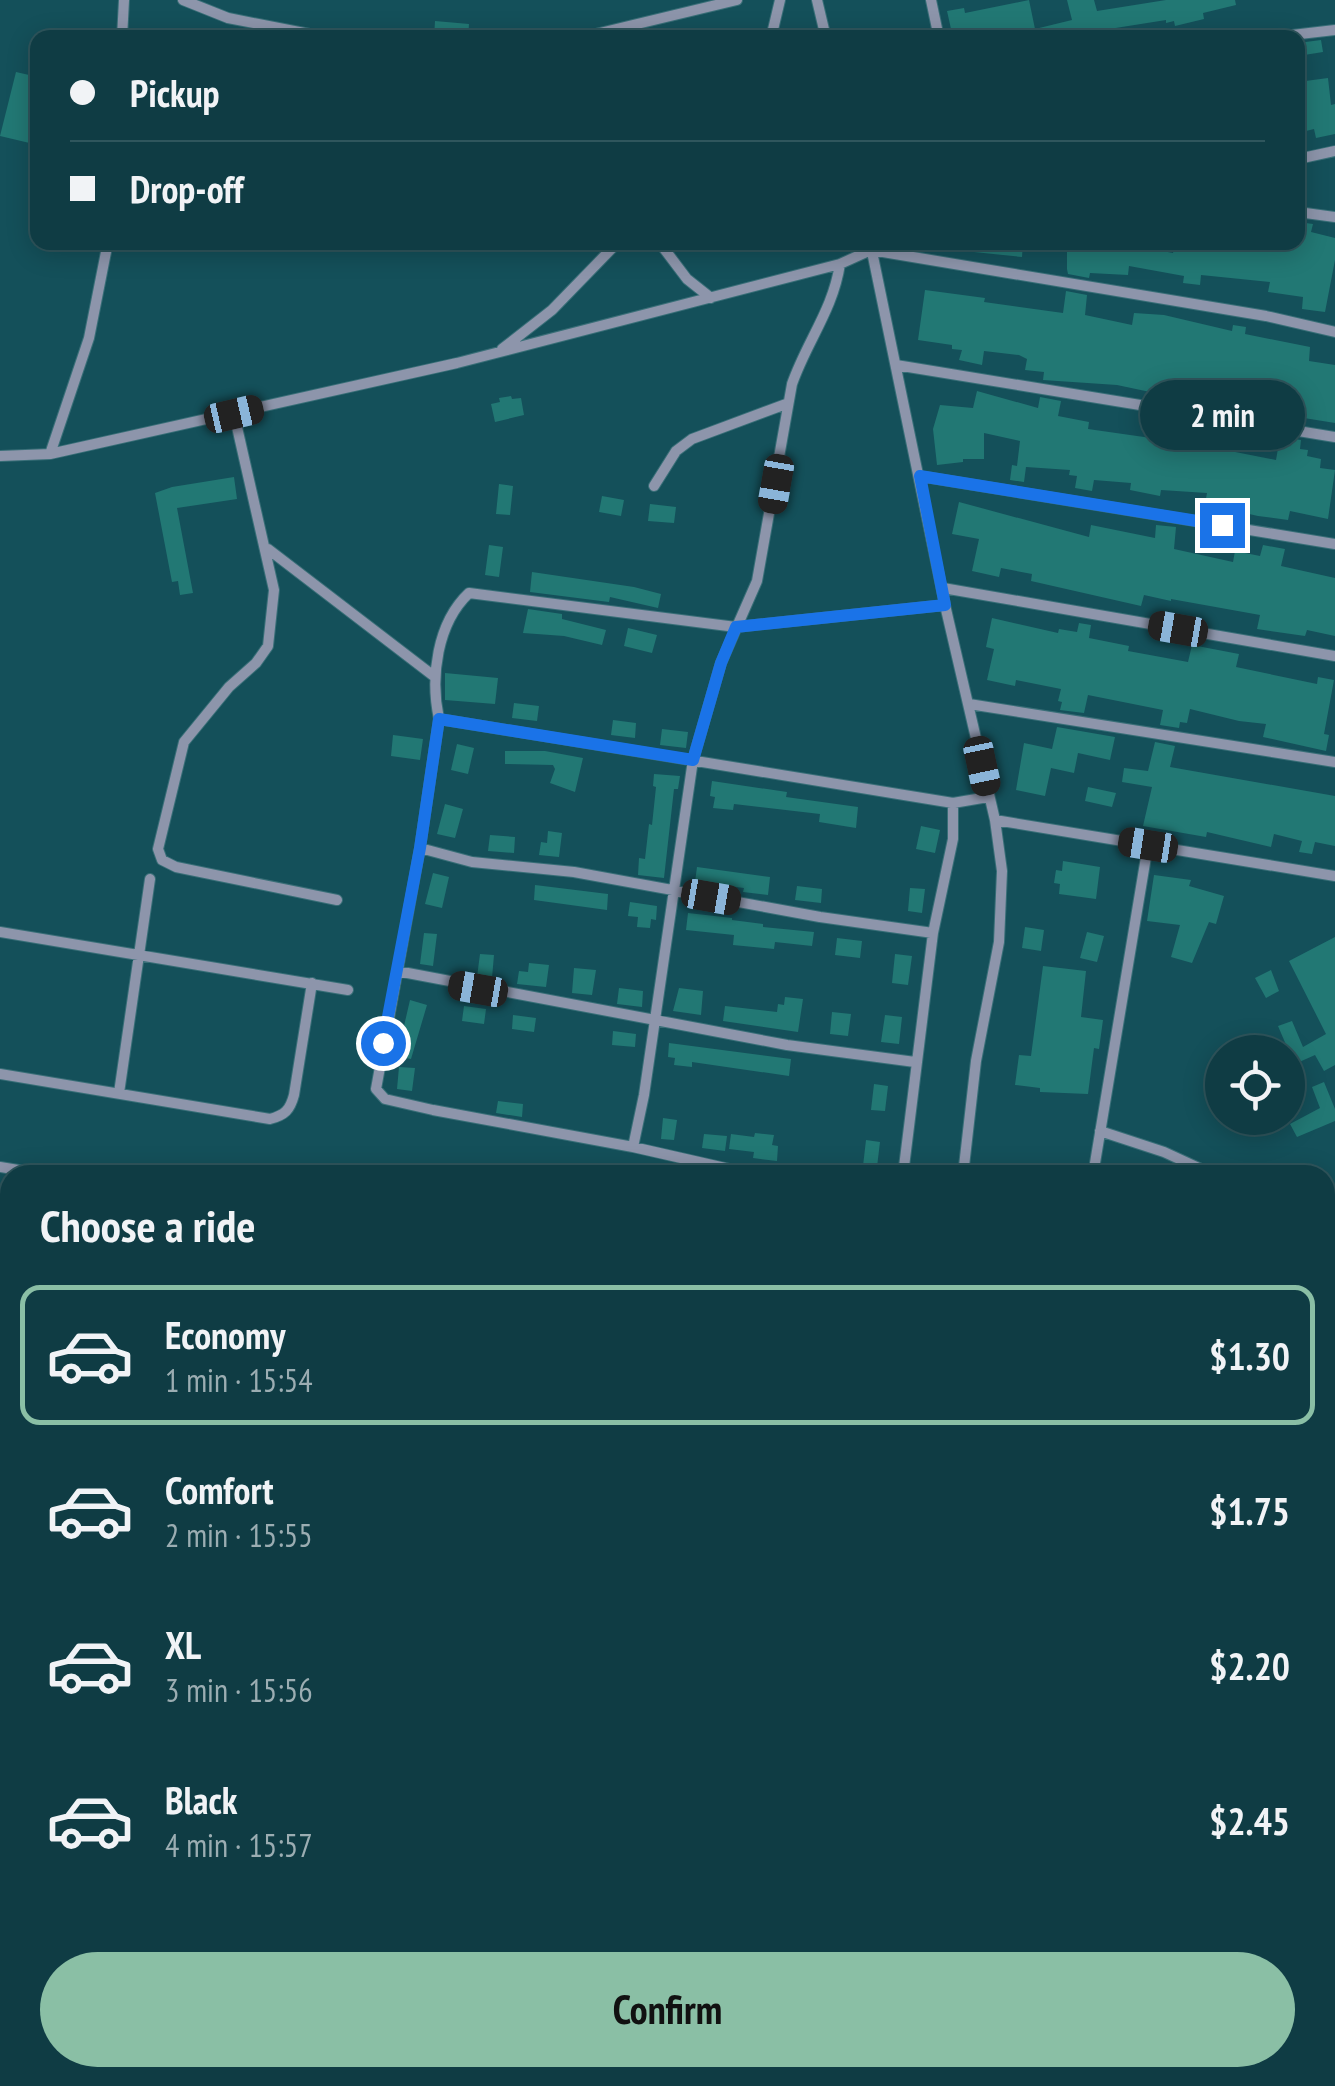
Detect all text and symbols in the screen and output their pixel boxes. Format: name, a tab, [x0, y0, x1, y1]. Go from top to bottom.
text: Pickup	[130, 68, 220, 117]
text: Drop-off	[130, 164, 244, 213]
callout: 2 min	[1140, 380, 1304, 450]
car	[201, 393, 267, 435]
text: 2 min	[1190, 394, 1255, 436]
car	[756, 452, 796, 516]
route end	[1200, 503, 1245, 548]
car	[1146, 609, 1210, 649]
car	[961, 734, 1003, 798]
car	[1116, 825, 1180, 865]
car	[679, 877, 743, 917]
car	[446, 969, 510, 1009]
route start	[361, 1021, 406, 1066]
map controls	[1205, 1035, 1305, 1135]
button: locate	[1205, 1035, 1305, 1135]
text: Choose a ride	[40, 1196, 255, 1254]
icon: car	[45, 1310, 135, 1400]
text: Economy	[165, 1310, 285, 1359]
text: $1.30	[1209, 1331, 1290, 1380]
text: 1 min · 15:54	[165, 1359, 313, 1401]
icon: car	[45, 1465, 135, 1555]
text: Comfort	[165, 1465, 274, 1514]
text: $1.75	[1209, 1486, 1290, 1535]
text: 2 min · 15:55	[165, 1514, 313, 1556]
icon: car	[45, 1620, 135, 1710]
text: XL	[165, 1620, 201, 1669]
text: $2.20	[1209, 1641, 1290, 1690]
text: 3 min · 15:56	[165, 1669, 313, 1711]
icon: car	[45, 1775, 135, 1865]
text: Black	[165, 1775, 238, 1824]
text: $2.45	[1209, 1796, 1290, 1845]
text: 4 min · 15:57	[165, 1824, 313, 1866]
button: Confirm	[40, 1952, 1295, 2067]

